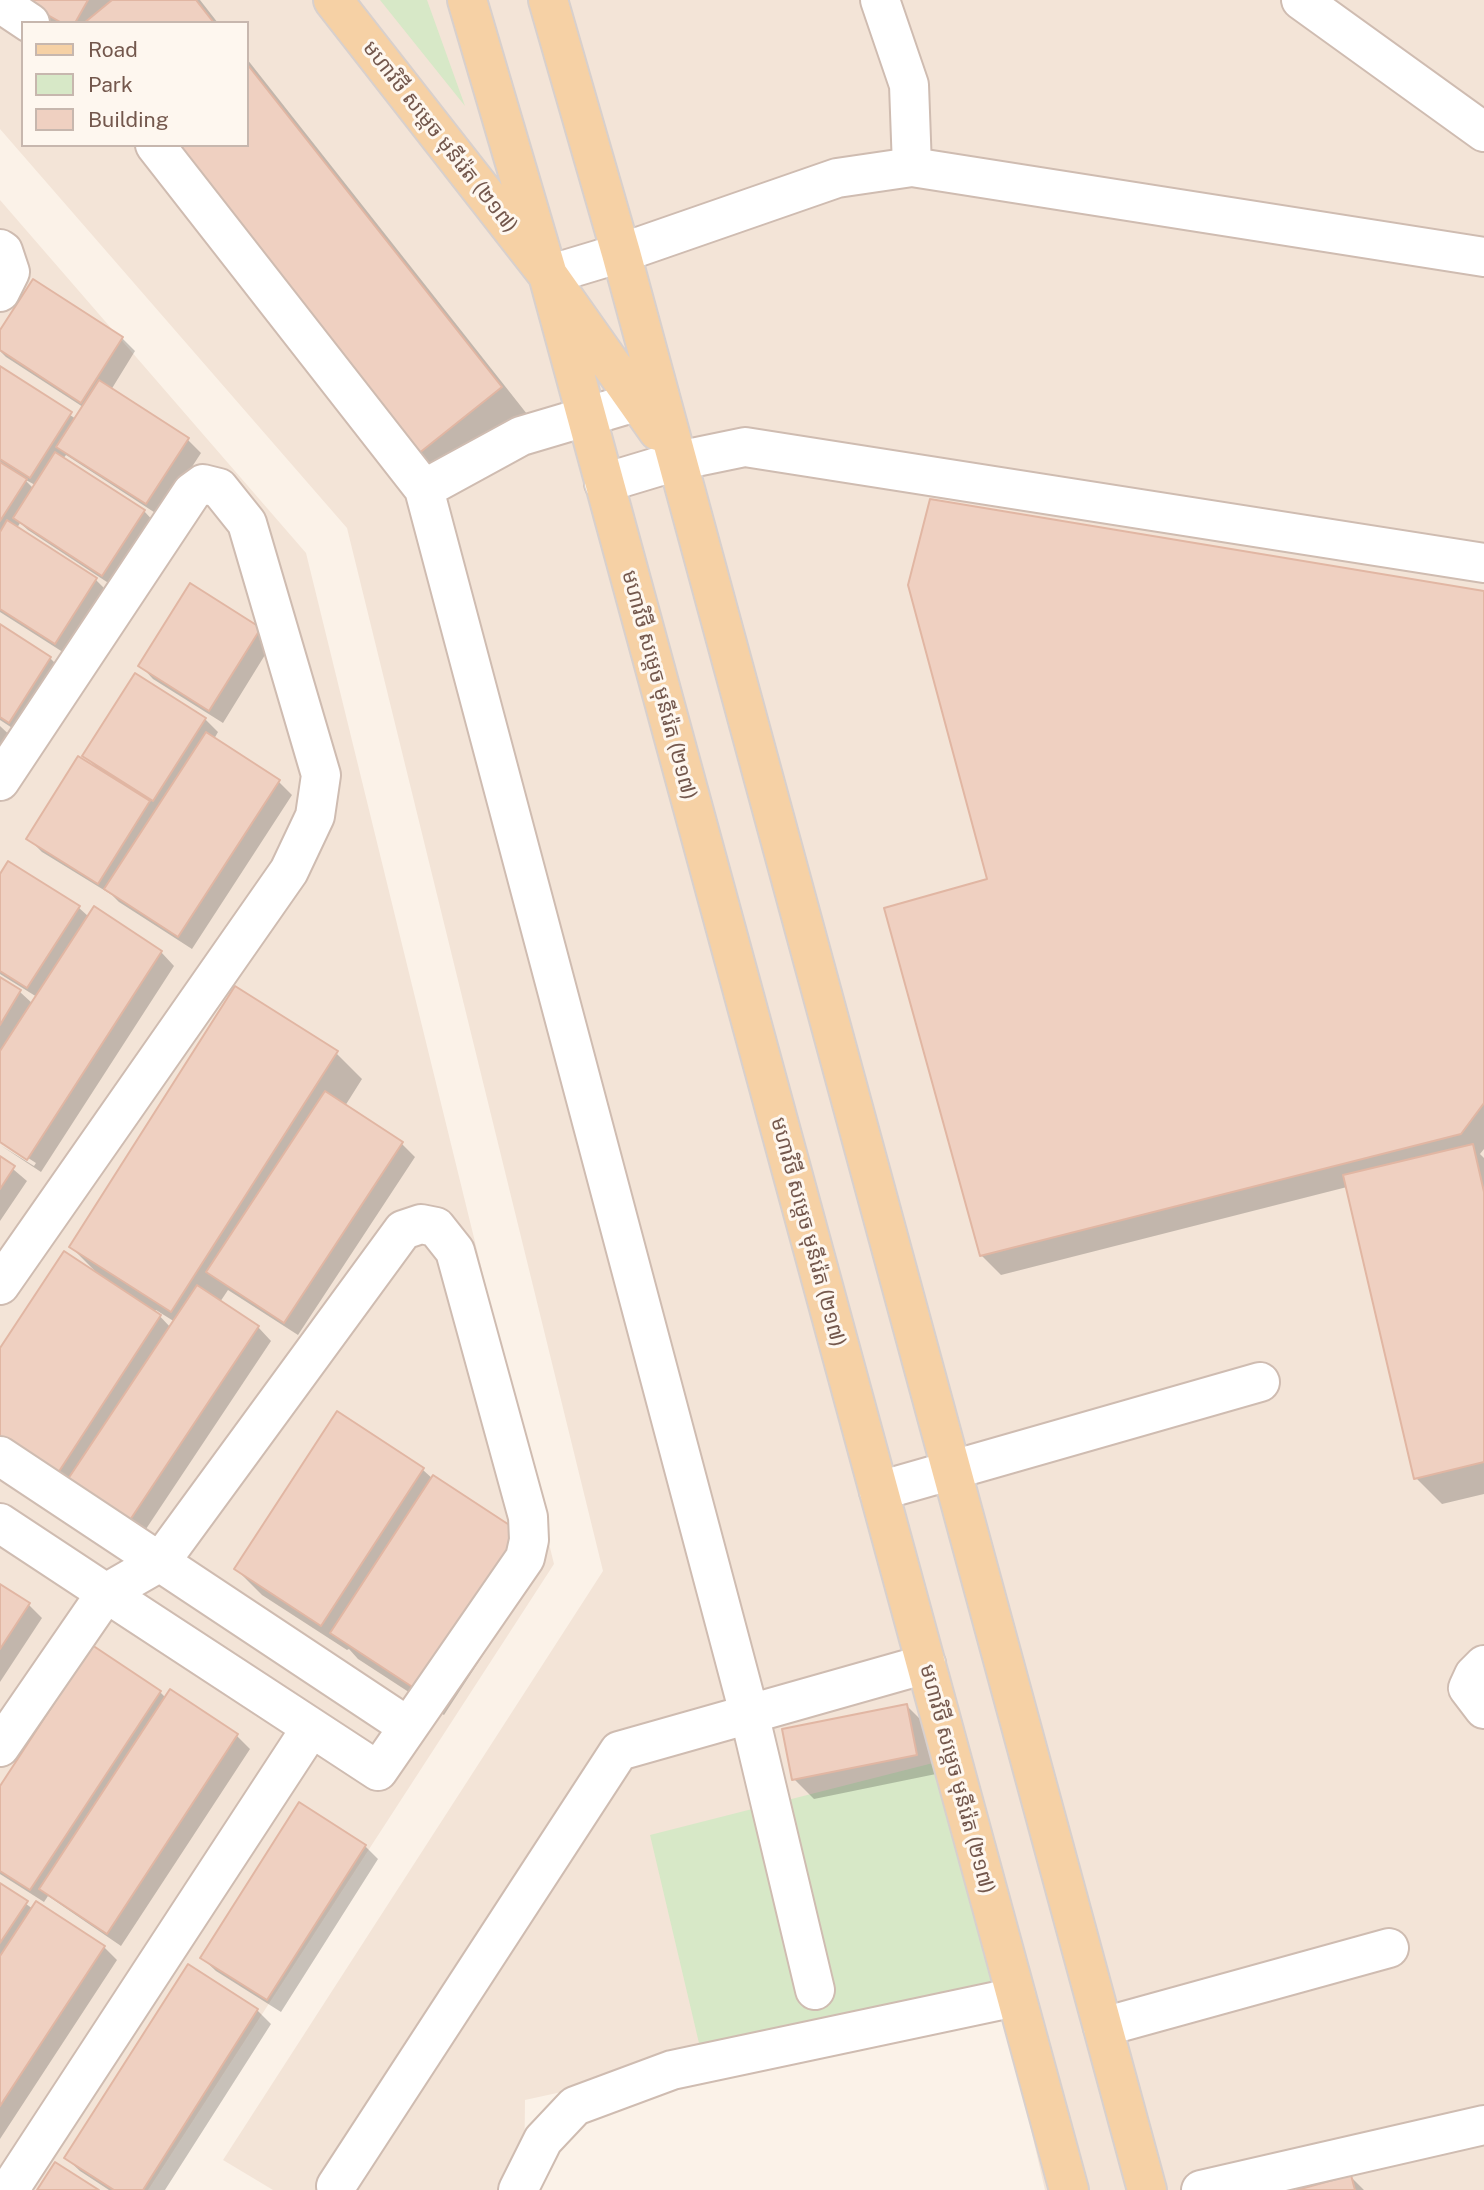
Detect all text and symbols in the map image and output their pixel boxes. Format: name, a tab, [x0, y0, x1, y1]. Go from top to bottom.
legend	[21, 21, 248, 147]
street label: មហាវិថី សម្តេច មុនីរ៉េត (២១៧)	[357, 36, 523, 238]
text: Road	[88, 37, 138, 62]
text: Park	[88, 72, 133, 97]
text: Building	[88, 107, 169, 132]
street label: មហាវិថី សម្តេច មុនីរ៉េត (២១៧)	[616, 567, 702, 803]
street label: មហាវិថី សម្តេច មុនីរ៉េត (២១៧)	[765, 1114, 851, 1350]
street label: មហាវិថី សម្តេច មុនីរ៉េត (២១៧)	[914, 1661, 1000, 1897]

